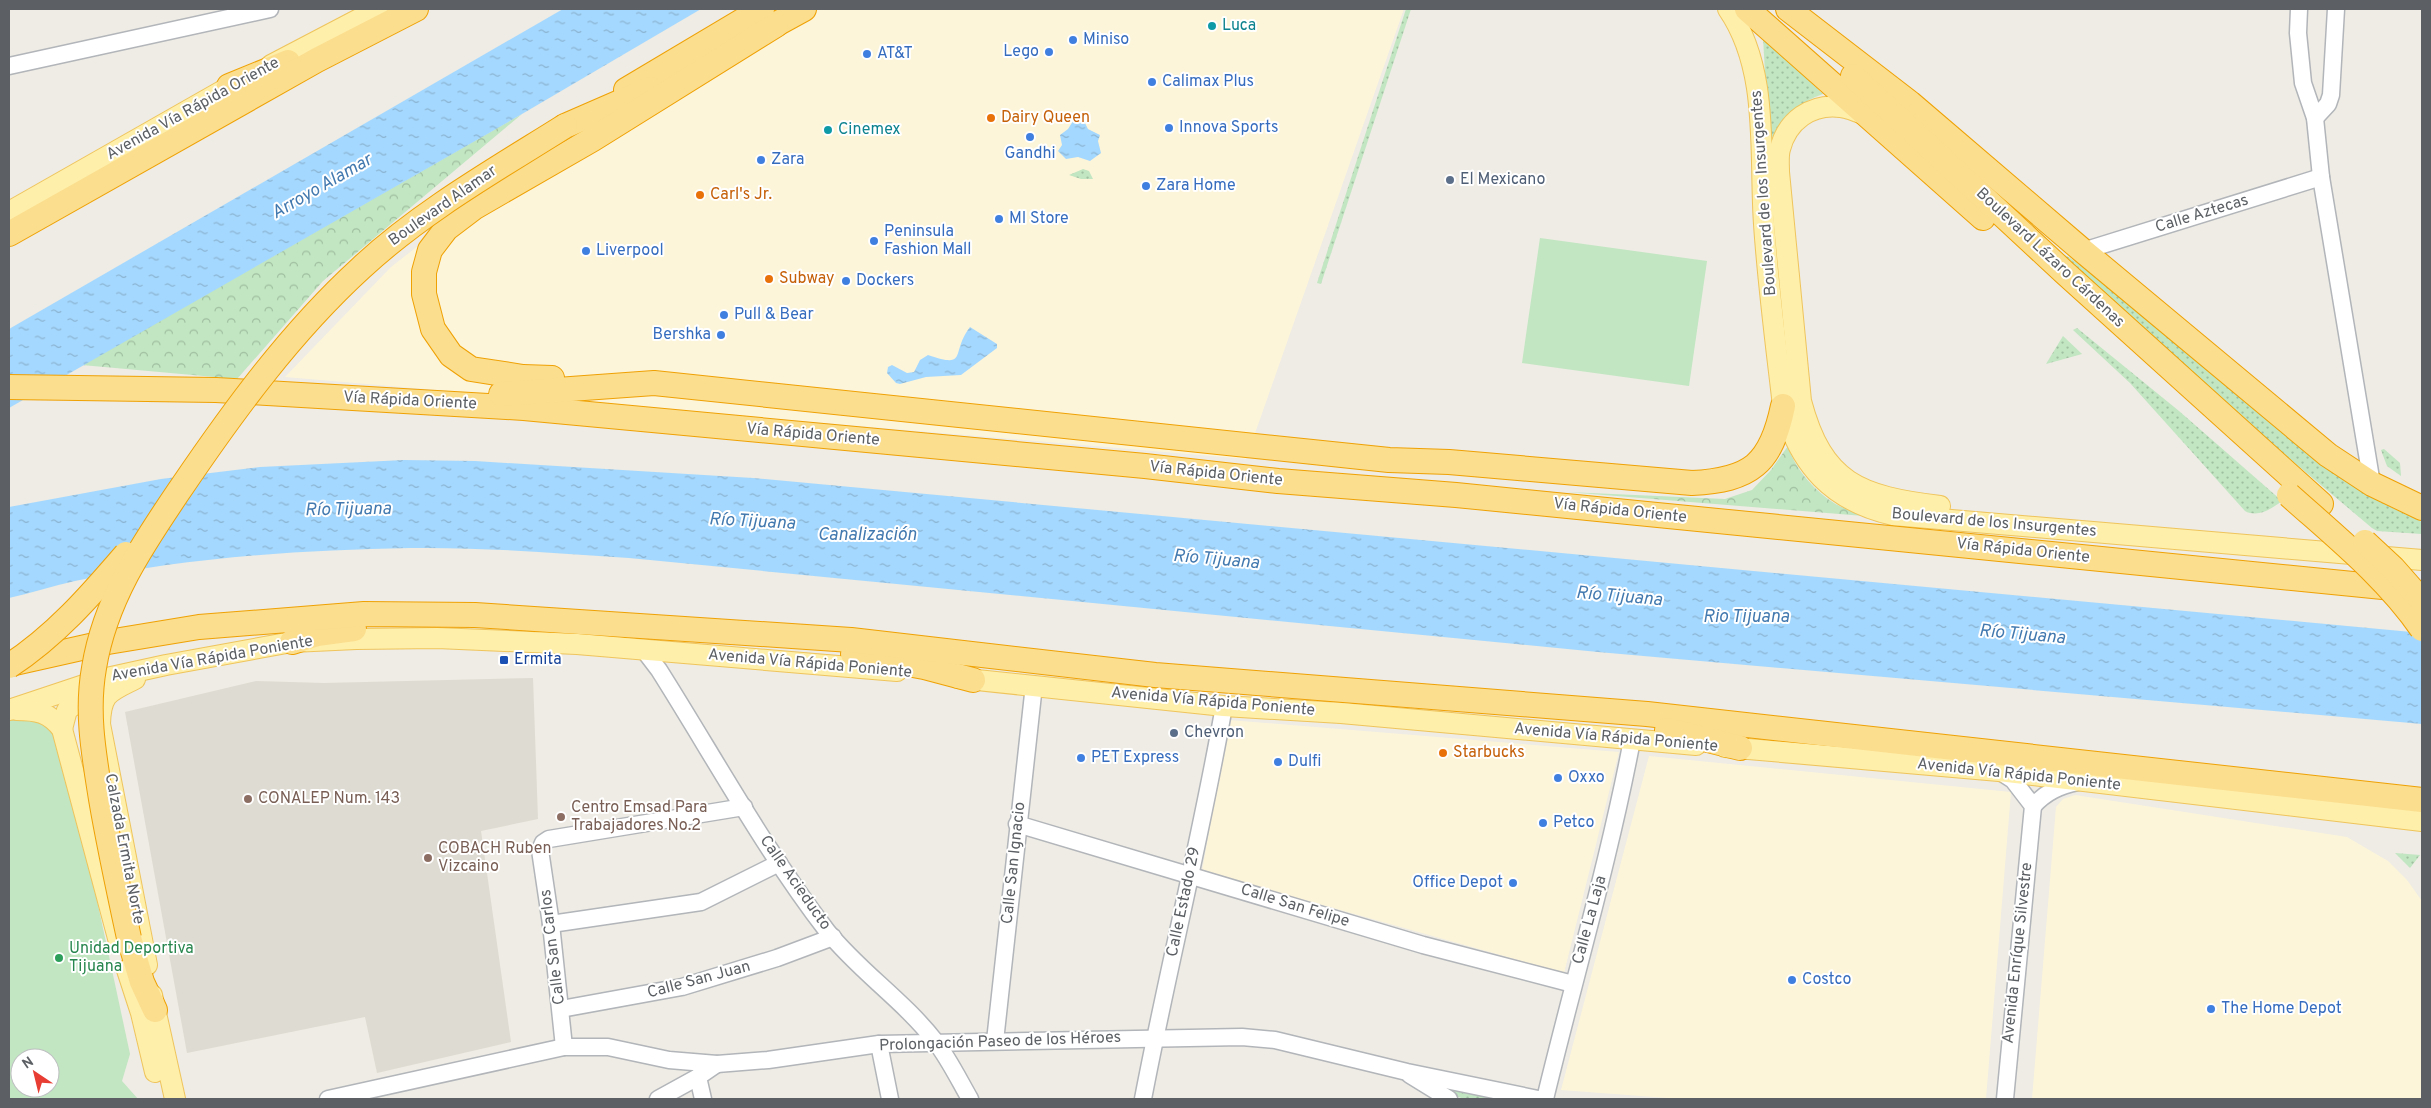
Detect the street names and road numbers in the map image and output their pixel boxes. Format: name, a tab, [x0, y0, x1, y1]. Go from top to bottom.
street label: Avenida Vía Rápida Oriente	[103, 53, 283, 165]
street label: Boulevard de los Insurgentes	[1747, 90, 1781, 296]
street label: Boulevard Alamar	[385, 161, 501, 251]
street label: Boulevard Lázaro Cárdenas	[1971, 184, 2129, 332]
street label: Calle Aztecas	[2153, 190, 2251, 238]
street label: Vía Rápida Oriente	[343, 388, 477, 414]
street label: Vía Rápida Oriente	[745, 419, 881, 451]
street label: Vía Rápida Oriente	[1148, 457, 1284, 491]
street label: Vía Rápida Oriente	[1552, 494, 1688, 528]
street label: Boulevard de los Insurgentes	[1891, 504, 2097, 542]
street label: Vía Rápida Oriente	[1955, 534, 2091, 568]
street label: Avenida Vía Rápida Poniente	[110, 631, 314, 687]
street label: Avenida Vía Rápida Poniente	[707, 645, 913, 683]
street label: Avenida Vía Rápida Poniente	[1110, 683, 1316, 721]
street label: Avenida Vía Rápida Poniente	[1513, 719, 1719, 757]
street label: Avenida Vía Rápida Poniente	[1916, 754, 2122, 796]
street label: Calzada Ermita Norte	[100, 772, 148, 926]
street label: Calle San Ignacio	[998, 801, 1030, 925]
street label: Calle Acieducto	[755, 832, 835, 934]
street label: Calle Estado 29	[1163, 845, 1205, 959]
street label: Avenida Enríque Silvestre	[1999, 861, 2037, 1045]
street label: Calle La Laja	[1569, 873, 1611, 967]
street label: Calle San Felipe	[1238, 880, 1352, 932]
street label: Calle San Carlos	[536, 888, 570, 1006]
street label: Calle San Juan	[645, 957, 753, 1003]
street label: Prolongación Paseo de los Héroes	[879, 1028, 1121, 1056]

